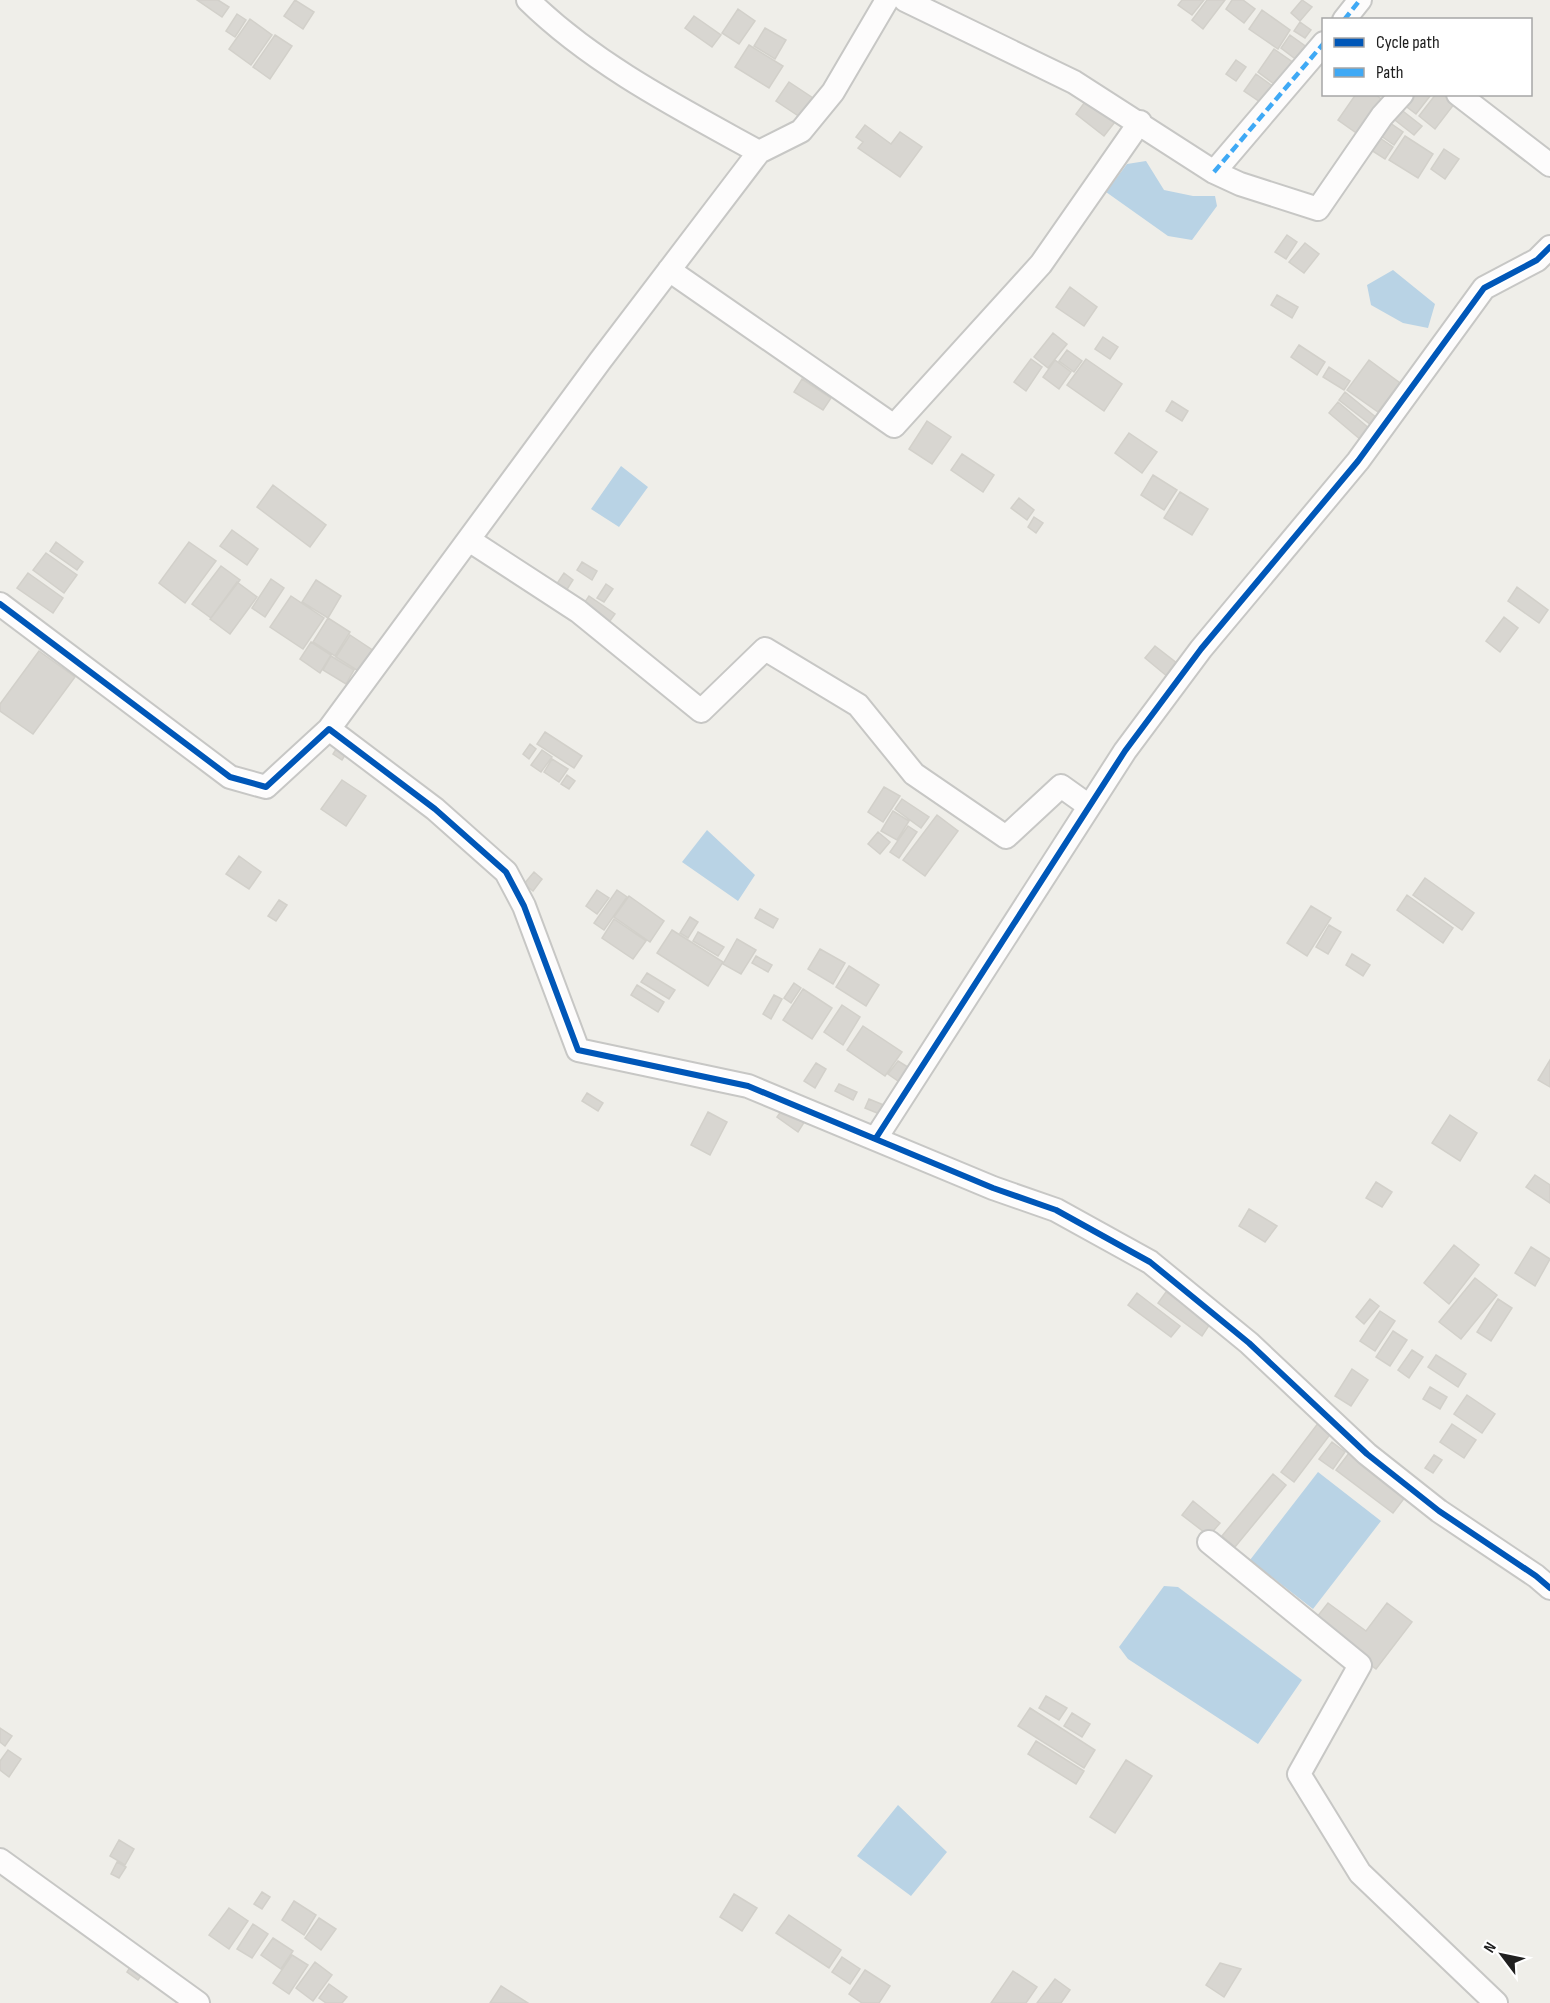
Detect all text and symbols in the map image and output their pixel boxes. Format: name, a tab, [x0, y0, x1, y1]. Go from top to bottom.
legend	[1322, 18, 1532, 96]
text: Cycle path	[1376, 32, 1440, 53]
text: Path	[1376, 62, 1404, 83]
north arrow	[1472, 1925, 1532, 1985]
text: N	[1480, 1939, 1501, 1957]

